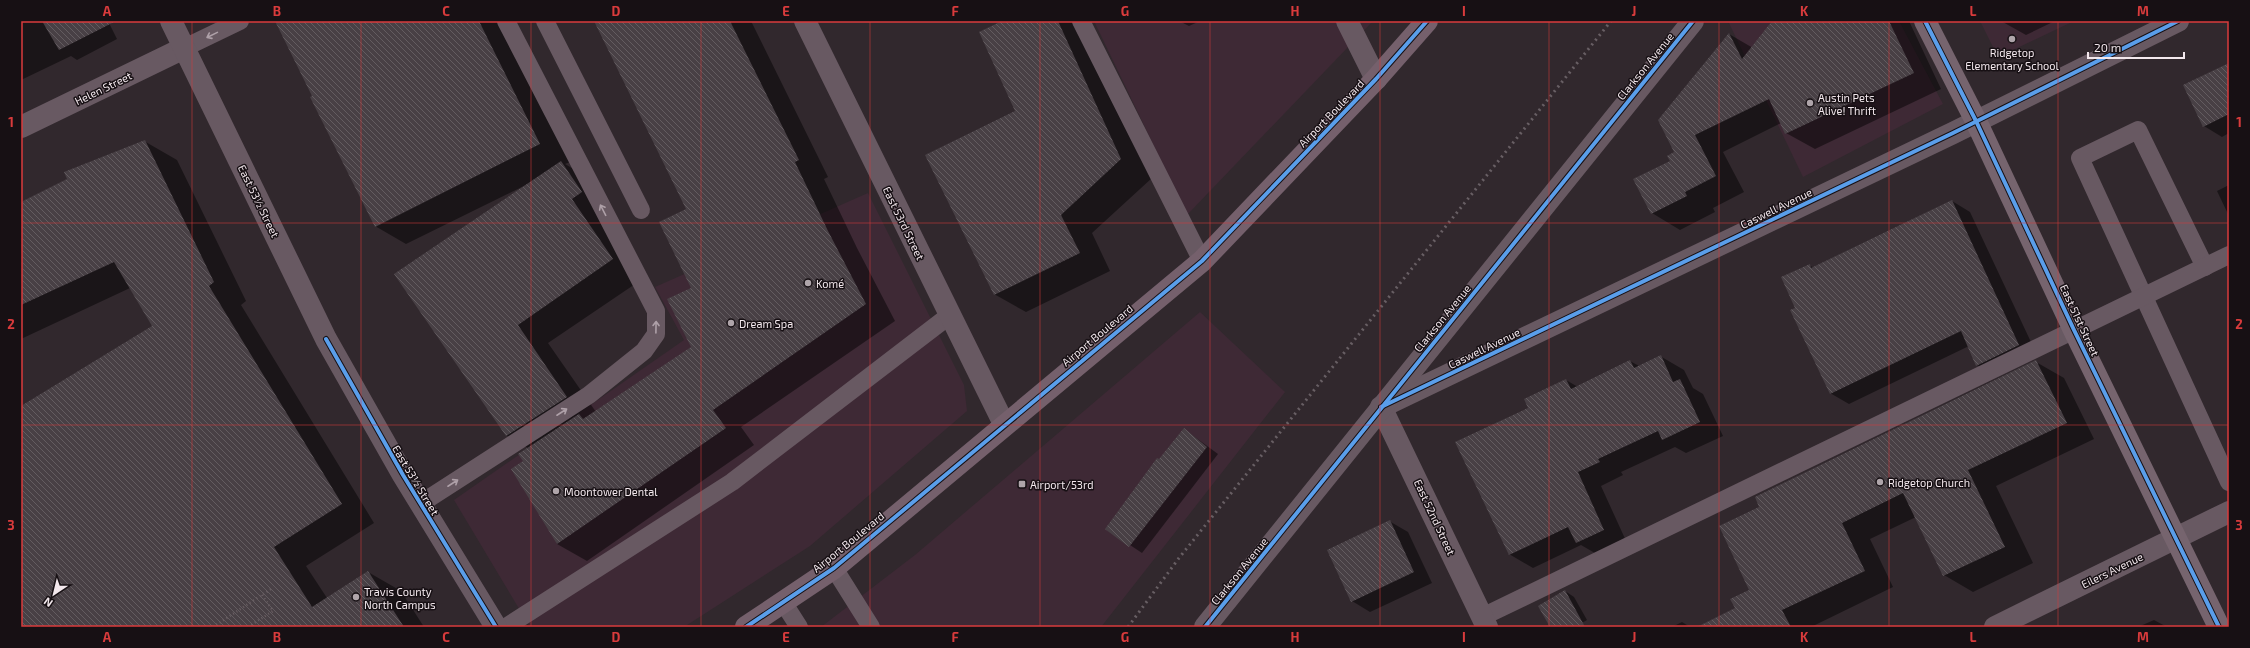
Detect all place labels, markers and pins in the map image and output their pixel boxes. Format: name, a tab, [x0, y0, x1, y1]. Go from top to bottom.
marker: Ridgetop Elementary School	[2007, 34, 2017, 44]
place label: Ridgetop Elementary School	[1965, 46, 2060, 72]
place label: Austin Pets Alive! Thrift	[1818, 91, 1876, 117]
marker: Austin Pets Alive! Thrift	[1805, 98, 1815, 108]
place label: Komé	[816, 277, 844, 290]
marker: Komé	[803, 278, 813, 288]
place label: Dream Spa	[739, 317, 793, 330]
marker: Dream Spa	[726, 318, 736, 328]
place label: Ridgetop Church	[1888, 476, 1970, 489]
marker: Ridgetop Church	[1875, 477, 1885, 487]
place label: Airport/53rd	[1030, 478, 1094, 491]
marker: Airport/53rd	[1017, 479, 1027, 489]
place label: Moontower Dental	[564, 485, 658, 498]
marker: Moontower Dental	[551, 486, 561, 496]
place label: Travis County North Campus	[364, 585, 436, 611]
marker: Travis County North Campus	[351, 592, 361, 602]

